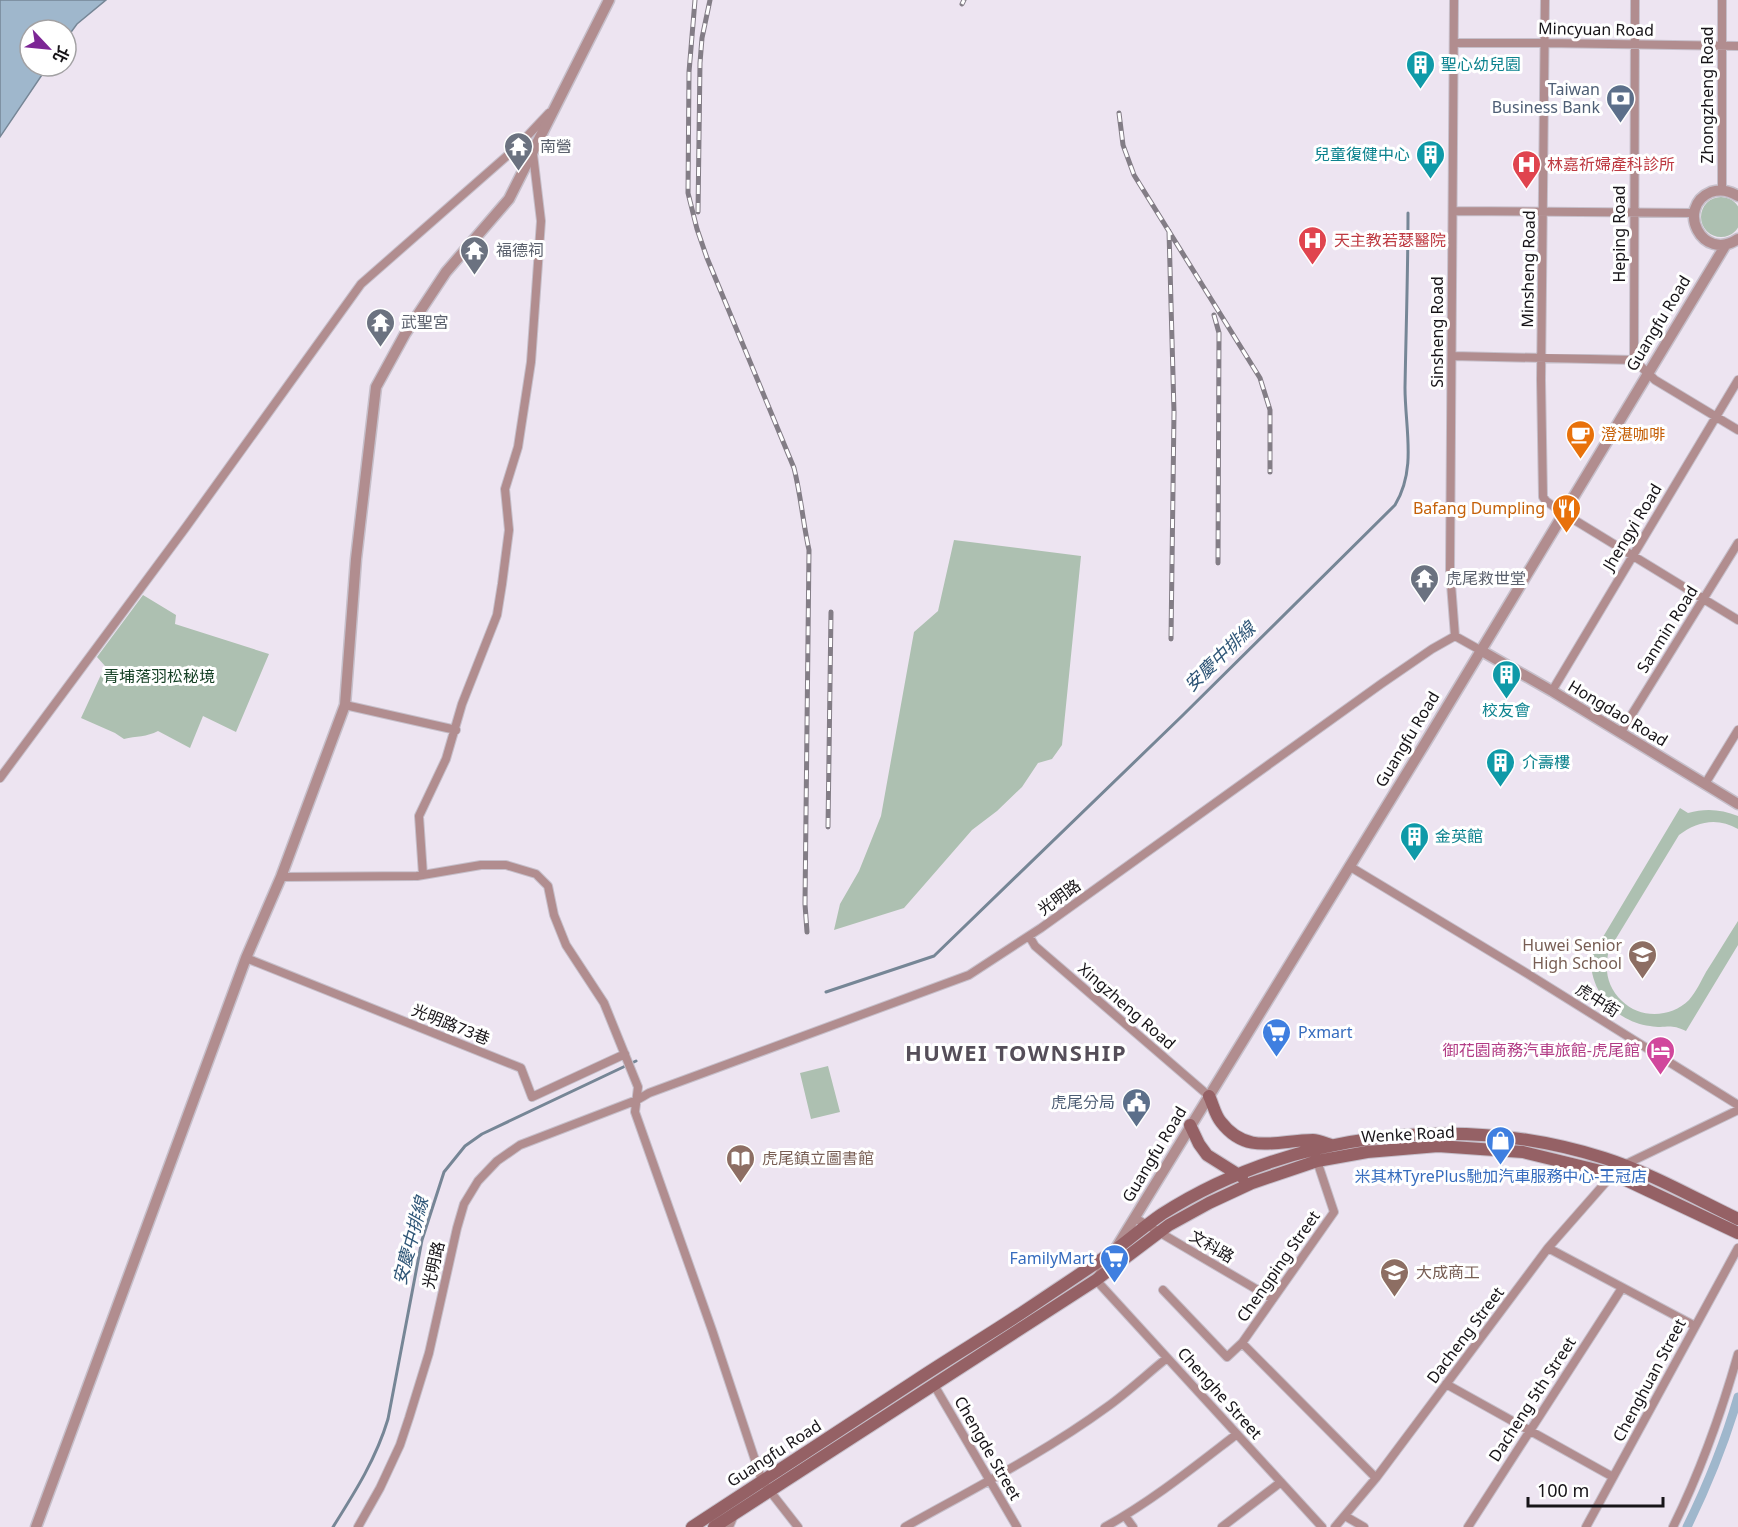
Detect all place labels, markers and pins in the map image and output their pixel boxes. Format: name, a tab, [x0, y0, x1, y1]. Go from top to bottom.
building icon: 聖心幼兒園	[1404, 48, 1436, 90]
place label: 聖心幼兒園	[1441, 53, 1521, 75]
place label: Taiwan Business Bank	[1492, 78, 1600, 118]
bank icon: Taiwan Business Bank	[1605, 82, 1637, 124]
temple icon: 南營	[503, 130, 535, 172]
place label: 南營	[540, 135, 572, 157]
building icon: 兒童復健中心	[1415, 138, 1447, 180]
place label: 兒童復健中心	[1314, 143, 1410, 165]
hospital icon: 林嘉祈婦產科診所	[1510, 148, 1542, 190]
place label: 林嘉祈婦產科診所	[1547, 153, 1675, 175]
hospital icon: 天主教若瑟醫院	[1297, 224, 1329, 266]
place label: 天主教若瑟醫院	[1334, 229, 1446, 251]
temple icon: 福德祠	[459, 234, 491, 276]
place label: 福德祠	[496, 239, 544, 261]
temple icon: 武聖宮	[364, 306, 396, 348]
place label: 武聖宮	[401, 311, 449, 333]
cafe icon: 澄湛咖啡	[1564, 418, 1596, 460]
place label: 澄湛咖啡	[1601, 423, 1665, 445]
restaurant icon: Bafang Dumpling	[1550, 492, 1582, 534]
place label: Bafang Dumpling	[1413, 497, 1545, 519]
temple icon: 虎尾救世堂	[1409, 562, 1441, 604]
place label: 虎尾救世堂	[1446, 567, 1526, 589]
building icon: 校友會	[1490, 658, 1522, 700]
place label: 校友會	[1482, 699, 1530, 721]
building icon: 介壽樓	[1485, 746, 1517, 788]
place label: 介壽樓	[1522, 751, 1570, 773]
building icon: 金英館	[1398, 820, 1430, 862]
place label: 金英館	[1435, 825, 1483, 847]
place label: Huwei Senior High School	[1522, 934, 1622, 974]
school or university icon: Huwei Senior High School	[1627, 938, 1659, 980]
supermarket icon: Pxmart	[1261, 1016, 1293, 1058]
place label: Pxmart	[1298, 1021, 1353, 1043]
hotel icon: 御花園商務汽車旅館-虎尾館	[1645, 1034, 1677, 1076]
place label: 御花園商務汽車旅館-虎尾館	[1443, 1039, 1640, 1061]
public building icon: 虎尾分局	[1120, 1086, 1152, 1128]
place label: 虎尾分局	[1051, 1091, 1115, 1113]
shop icon: 米其林TyrePlus馳加汽車服務中心-王冠店	[1485, 1124, 1517, 1166]
library icon: 虎尾鎮立圖書館	[725, 1142, 757, 1184]
place label: 虎尾鎮立圖書館	[762, 1147, 874, 1169]
place label: 米其林TyrePlus馳加汽車服務中心-王冠店	[1355, 1165, 1647, 1187]
supermarket icon: FamilyMart	[1099, 1242, 1131, 1284]
place label: FamilyMart	[1009, 1247, 1094, 1269]
school or university icon: 大成商工	[1379, 1256, 1411, 1298]
place label: 大成商工	[1416, 1261, 1480, 1283]

